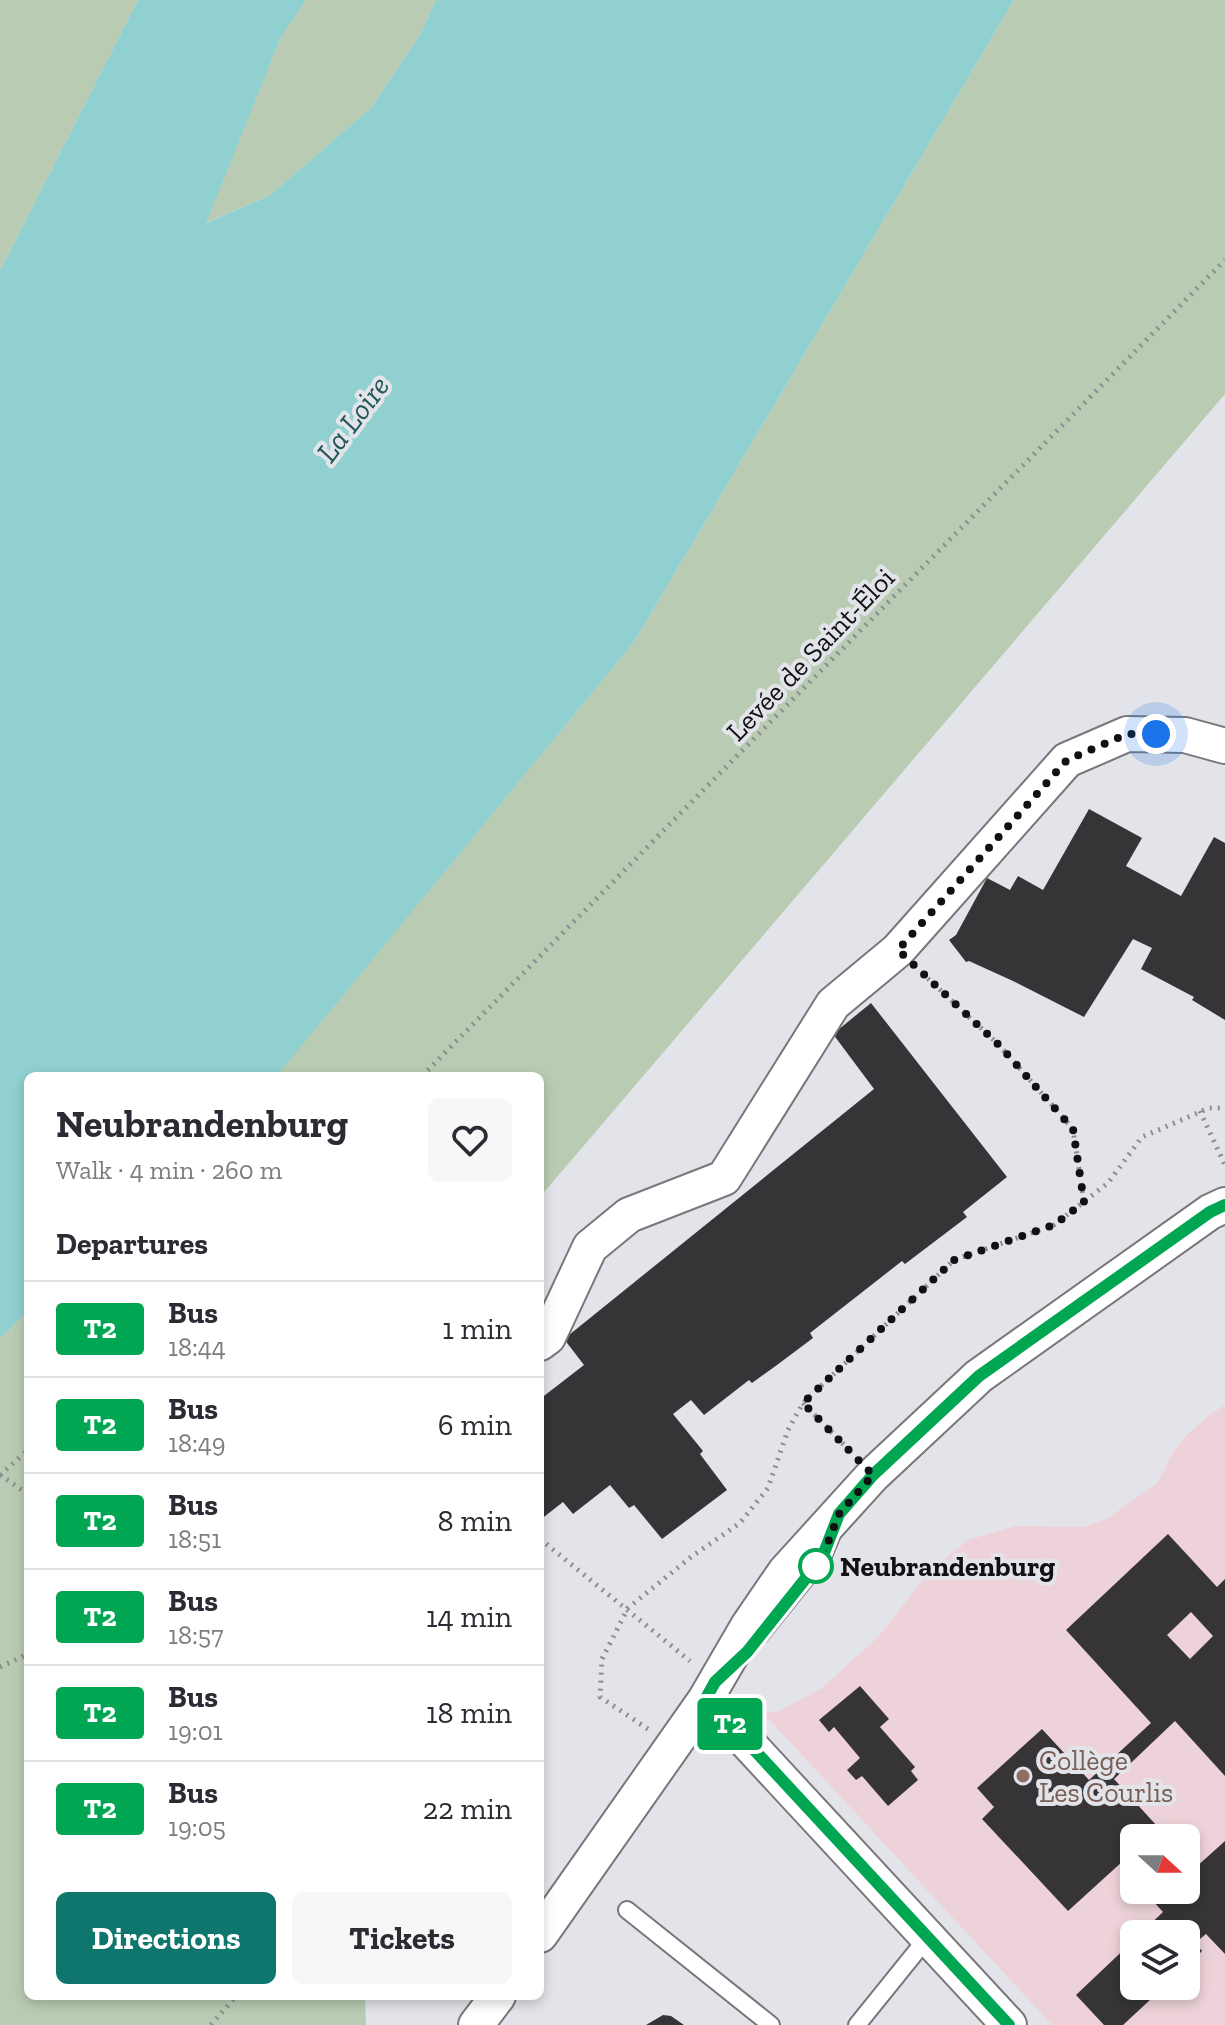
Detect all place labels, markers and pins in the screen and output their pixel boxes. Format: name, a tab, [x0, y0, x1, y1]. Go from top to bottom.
marker: Neubrandenburg	[799, 1549, 833, 1583]
place label: Neubrandenburg	[840, 1550, 1055, 1583]
place label: Collège Les Courlis	[1039, 1744, 1173, 1809]
marker: Collège Les Courlis	[1014, 1767, 1032, 1785]

